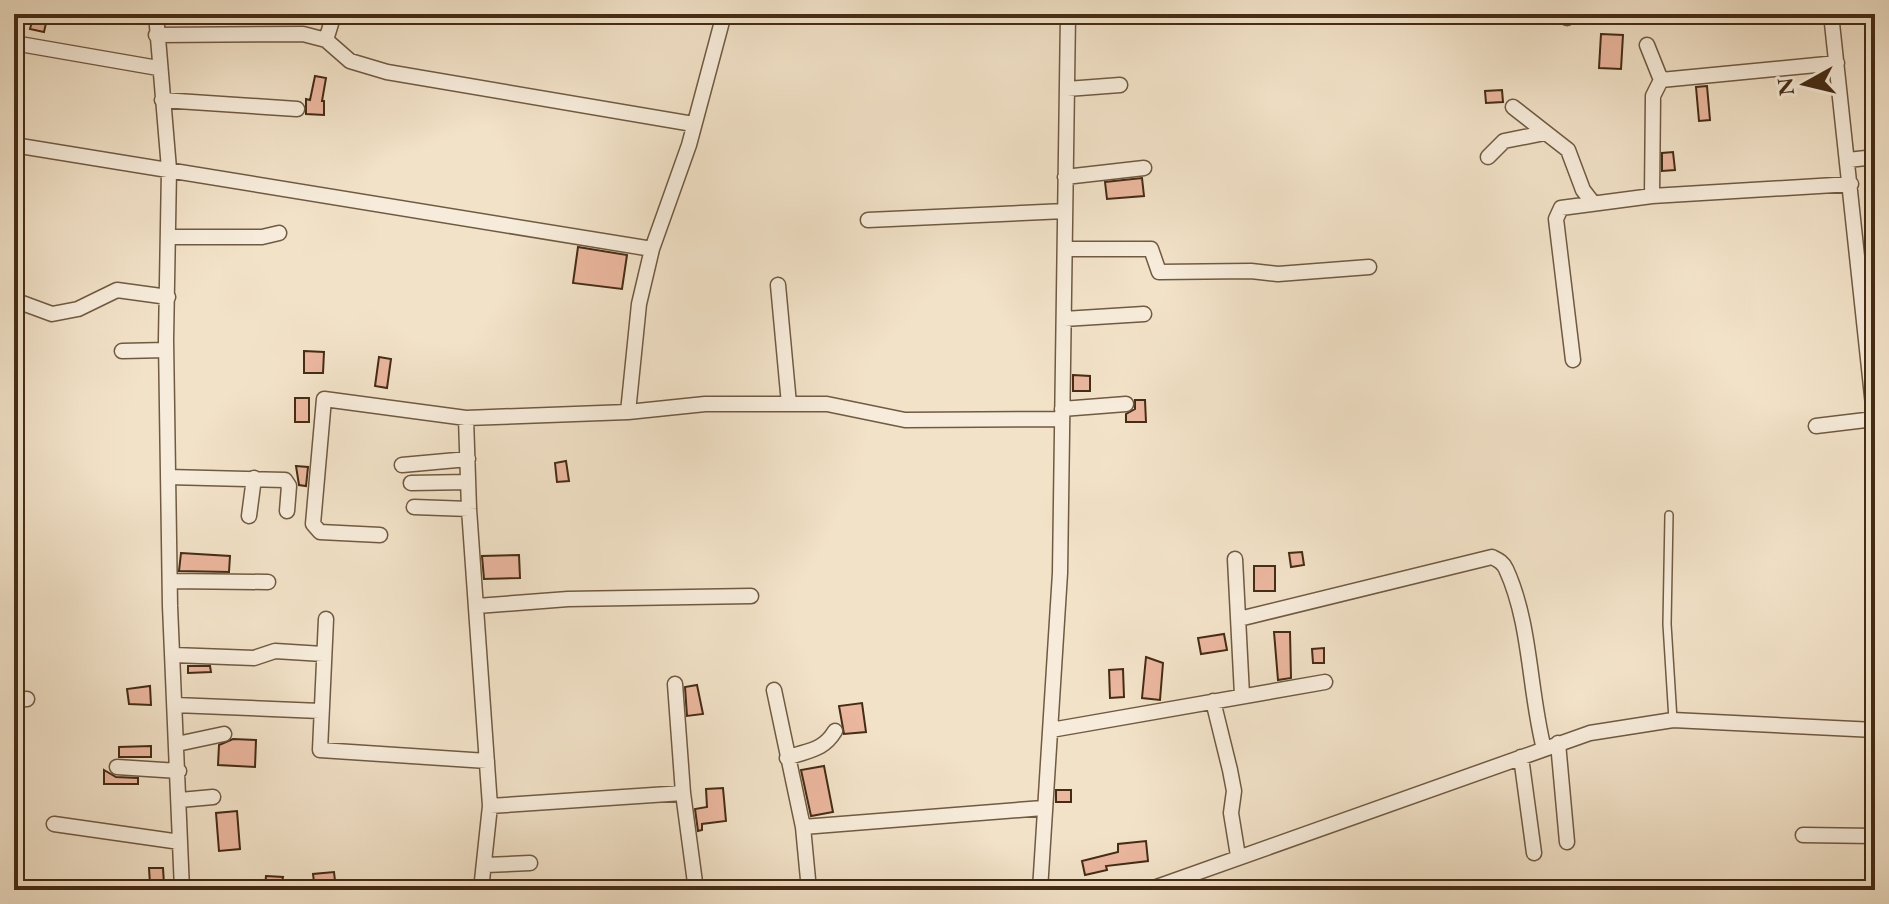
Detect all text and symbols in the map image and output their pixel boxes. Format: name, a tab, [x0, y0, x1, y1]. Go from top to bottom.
north arrow	[1765, 44, 1845, 124]
text: N	[1770, 76, 1801, 98]

